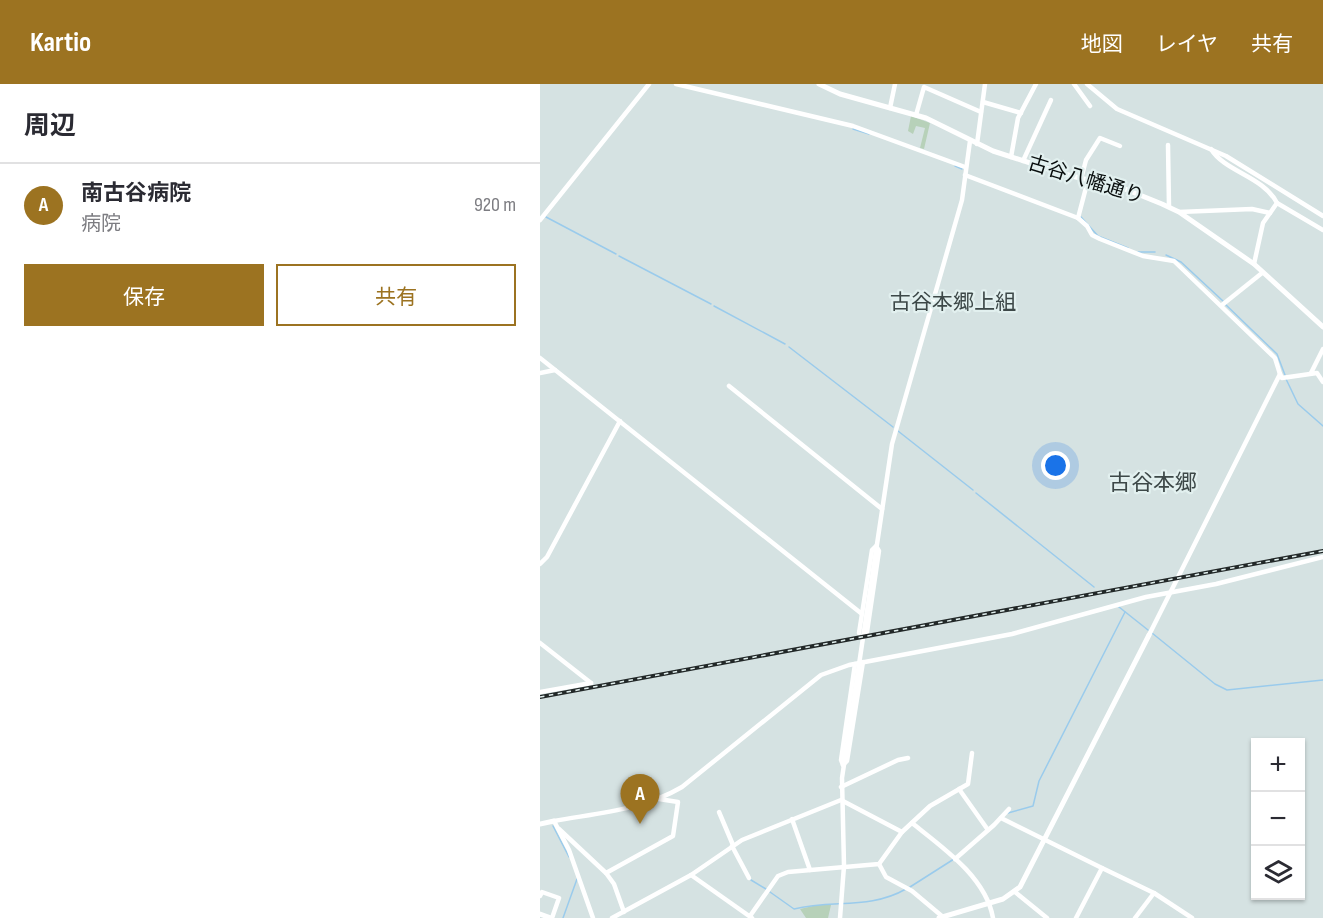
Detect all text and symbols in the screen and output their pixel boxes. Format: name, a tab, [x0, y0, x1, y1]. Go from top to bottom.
text: Kartio	[30, 26, 91, 59]
text: 地図	[1081, 32, 1123, 57]
text: レイヤ	[1156, 32, 1218, 57]
text: 共有	[1251, 32, 1293, 57]
text: 周辺	[24, 111, 76, 142]
street label: 古谷八幡通り	[1025, 151, 1147, 209]
text: 南古谷病院	[81, 180, 191, 207]
text: A	[39, 193, 48, 217]
text: 920 m	[474, 193, 516, 217]
text: 病院	[81, 212, 121, 236]
button: 保存	[24, 264, 264, 326]
button: 共有	[276, 264, 516, 326]
district label: 古谷本郷上組	[890, 290, 1016, 315]
your location	[1041, 451, 1070, 480]
district label: 古谷本郷	[1109, 470, 1197, 497]
map controls	[1251, 738, 1305, 900]
button: +	[1251, 738, 1305, 792]
pin: A	[620, 774, 660, 824]
button: −	[1251, 792, 1305, 846]
button: layers	[1251, 846, 1305, 900]

